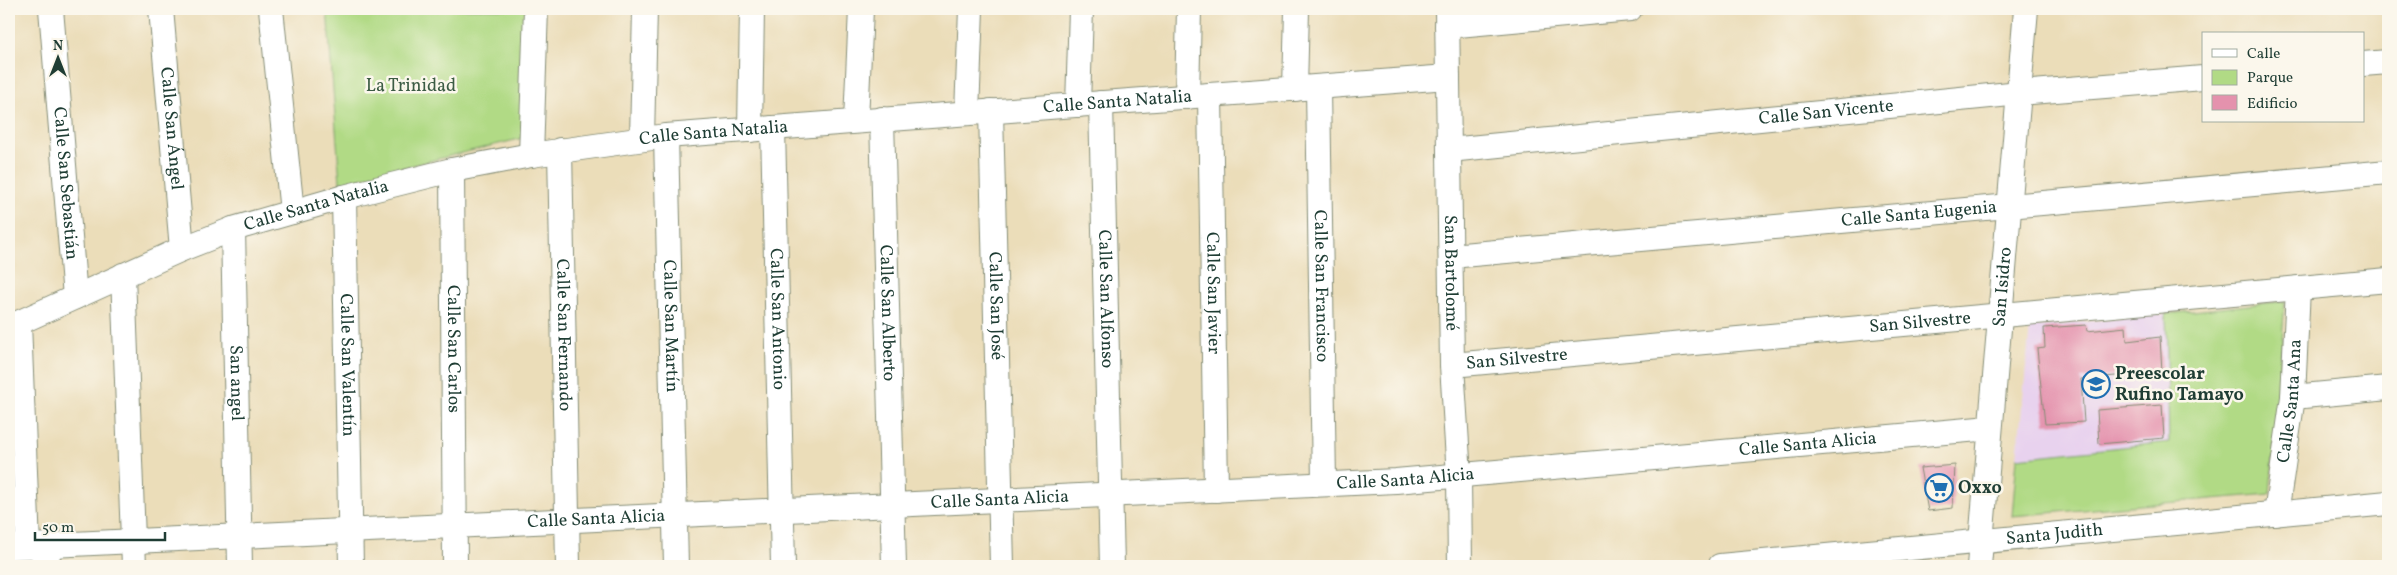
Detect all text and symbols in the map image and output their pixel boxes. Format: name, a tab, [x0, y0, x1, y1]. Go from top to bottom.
north arrow	[32, 32, 82, 82]
legend	[2202, 32, 2364, 122]
text: N	[53, 37, 63, 56]
text: Calle	[2247, 44, 2280, 65]
street label: Calle San Ángel	[154, 66, 189, 191]
text: Parque	[2247, 68, 2293, 89]
park label: La Trinidad	[366, 74, 456, 99]
street label: Calle Santa Natalia	[1042, 84, 1193, 120]
street label: Calle San Vicente	[1758, 93, 1895, 132]
text: Edificio	[2247, 94, 2298, 115]
street label: Calle San Sebastián	[47, 106, 84, 261]
street label: Calle Santa Natalia	[638, 114, 789, 152]
street label: Calle Santa Natalia	[241, 174, 391, 238]
street label: Calle Santa Eugenia	[1840, 195, 1998, 233]
street label: Calle San Francisco	[1307, 210, 1335, 362]
street label: San Bartolomé	[1437, 215, 1464, 331]
street label: Calle San Alfonso	[1092, 229, 1120, 369]
street label: Calle San Javier	[1200, 232, 1226, 355]
street label: Calle San Alberto	[873, 244, 902, 382]
street label: San Isidro	[1987, 246, 2018, 328]
street label: Calle San Antonio	[763, 248, 791, 390]
street label: Calle San José	[982, 251, 1010, 361]
street label: Calle San Fernando	[550, 259, 578, 411]
street label: Calle San Martín	[656, 259, 684, 393]
street label: Calle San Carlos	[440, 285, 466, 413]
street label: Calle San Valentín	[333, 293, 361, 437]
street label: San Silvestre	[1868, 305, 1972, 340]
street label: Calle Santa Ana	[2271, 338, 2308, 465]
street label: San Silvestre	[1465, 342, 1569, 376]
street label: San angel	[223, 345, 249, 421]
place label: Preescolar Rufino Tamayo	[2115, 362, 2244, 408]
school or university icon: Preescolar Rufino Tamayo	[2081, 369, 2111, 399]
street label: Calle Santa Alicia	[1738, 426, 1878, 463]
street label: Calle Santa Alicia	[1336, 462, 1475, 496]
supermarket icon: Oxxo	[1924, 473, 1954, 503]
place label: Oxxo	[1958, 476, 2002, 501]
street label: Calle Santa Alicia	[930, 484, 1070, 516]
street label: Calle Santa Alicia	[527, 503, 666, 535]
scale bar	[35, 510, 165, 542]
street label: Santa Judith	[2005, 517, 2104, 551]
text: 50 m	[42, 518, 74, 539]

